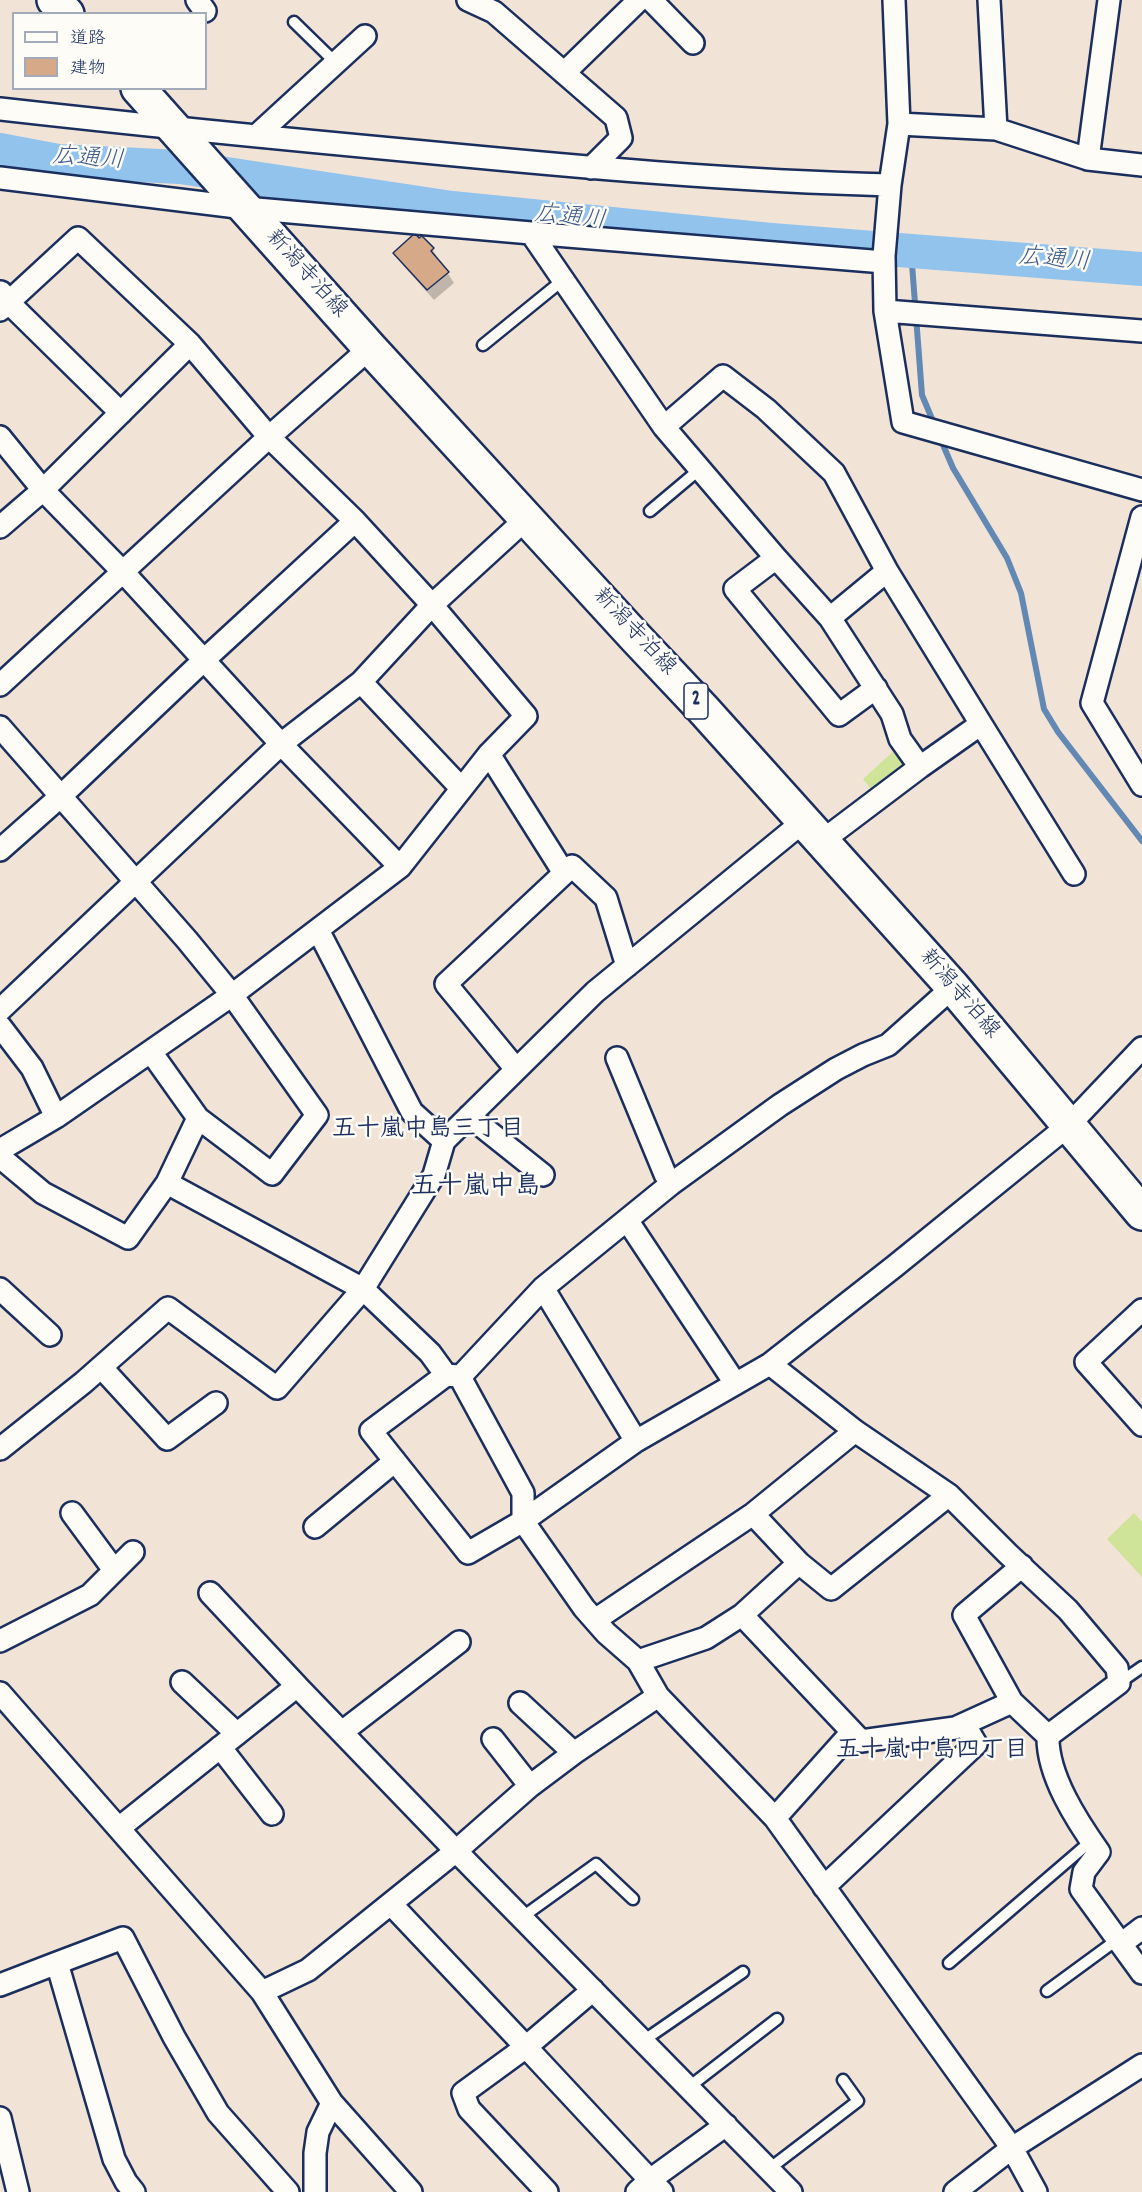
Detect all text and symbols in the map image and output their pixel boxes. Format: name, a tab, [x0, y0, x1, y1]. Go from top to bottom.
legend	[12, 12, 207, 90]
text: 道路	[70, 27, 106, 52]
text: 建物	[70, 57, 106, 82]
water label: 広通川	[51, 144, 125, 178]
water label: 広通川	[533, 202, 607, 238]
street label: 新潟寺泊線	[258, 225, 352, 325]
water label: 広通川	[1017, 245, 1091, 279]
street label: 新潟寺泊線	[586, 584, 680, 682]
road number: 2	[684, 683, 708, 719]
street label: 新潟寺泊線	[912, 945, 1004, 1045]
district label: 五十嵐中島三丁目	[332, 1118, 524, 1146]
district label: 五十嵐中島	[411, 1173, 541, 1205]
district label: 五十嵐中島四丁目	[836, 1739, 1028, 1767]

